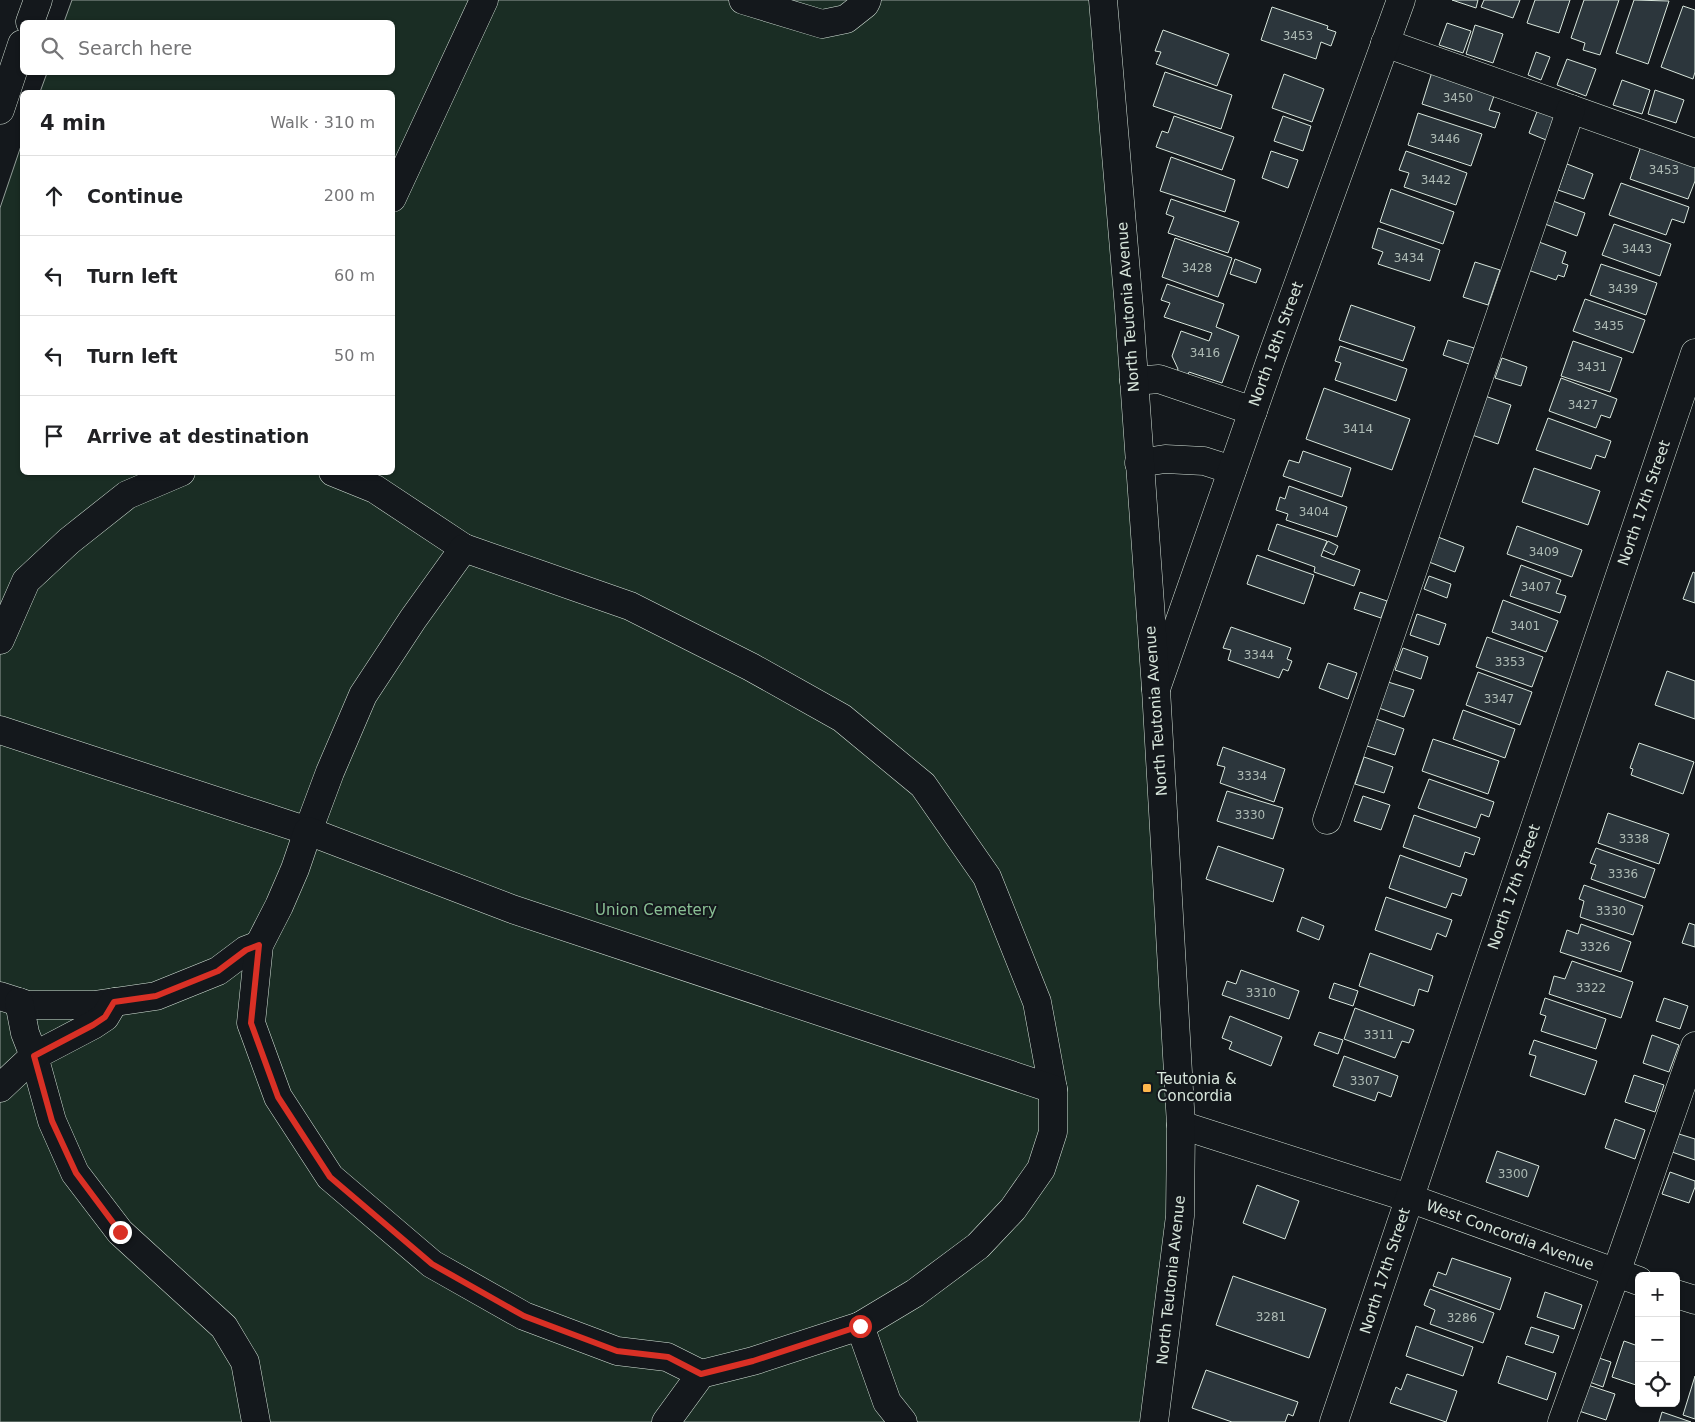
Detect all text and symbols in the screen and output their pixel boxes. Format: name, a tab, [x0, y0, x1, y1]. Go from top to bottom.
search box	[20, 20, 395, 75]
house number: 3453	[1283, 29, 1313, 43]
icon: search	[38, 34, 66, 62]
text: Search here	[78, 37, 192, 59]
house number: 3450	[1443, 91, 1473, 105]
text: 4 min	[40, 111, 106, 135]
text: Walk · 310 m	[270, 113, 375, 132]
house number: 3446	[1430, 132, 1460, 146]
house number: 3453	[1649, 163, 1679, 177]
house number: 3442	[1421, 173, 1451, 187]
icon: ahead	[40, 182, 68, 210]
text: Continue	[87, 185, 183, 207]
text: 200 m	[324, 186, 375, 205]
street label: North Teutonia Avenue	[1113, 221, 1143, 393]
house number: 3443	[1622, 242, 1652, 256]
house number: 3434	[1394, 251, 1424, 265]
house number: 3428	[1182, 261, 1212, 275]
icon: left	[40, 262, 68, 290]
text: Turn left	[87, 265, 178, 287]
text: 60 m	[334, 266, 375, 285]
street label: North 18th Street	[1245, 279, 1307, 409]
house number: 3439	[1608, 282, 1638, 296]
house number: 3435	[1594, 319, 1624, 333]
icon: left	[40, 342, 68, 370]
text: Turn left	[87, 345, 178, 367]
text: 50 m	[334, 346, 375, 365]
house number: 3416	[1190, 346, 1220, 360]
house number: 3431	[1577, 360, 1607, 374]
house number: 3427	[1568, 398, 1598, 412]
icon: arrive	[40, 422, 68, 450]
house number: 3414	[1343, 422, 1373, 436]
text: Arrive at destination	[87, 425, 309, 447]
street label: North 17th Street	[1614, 438, 1674, 568]
house number: 3404	[1299, 505, 1329, 519]
house number: 3409	[1529, 545, 1559, 559]
house number: 3407	[1521, 580, 1551, 594]
house number: 3401	[1510, 619, 1540, 633]
street label: North Teutonia Avenue	[1141, 625, 1171, 797]
house number: 3344	[1244, 648, 1274, 662]
house number: 3353	[1495, 655, 1525, 669]
house number: 3347	[1484, 692, 1514, 706]
house number: 3334	[1237, 769, 1267, 783]
house number: 3330	[1235, 808, 1265, 822]
street label: North 17th Street	[1484, 822, 1544, 952]
house number: 3338	[1619, 832, 1649, 846]
house number: 3336	[1608, 867, 1638, 881]
park label: Union Cemetery	[595, 901, 717, 919]
house number: 3330	[1596, 904, 1626, 918]
house number: 3326	[1580, 940, 1610, 954]
house number: 3322	[1576, 981, 1606, 995]
house number: 3310	[1246, 986, 1276, 1000]
house number: 3311	[1364, 1028, 1394, 1042]
place label: Teutonia & Concordia	[1156, 1070, 1237, 1105]
house number: 3307	[1350, 1074, 1380, 1088]
marker: Teutonia & Concordia	[1141, 1082, 1153, 1094]
house number: 3300	[1498, 1167, 1528, 1181]
street label: North Teutonia Avenue	[1153, 1194, 1189, 1366]
street label: West Concordia Avenue	[1424, 1196, 1596, 1274]
street label: North 17th Street	[1356, 1206, 1414, 1336]
route end	[109, 1221, 132, 1244]
map controls	[1635, 1272, 1680, 1407]
button: +	[1635, 1272, 1680, 1317]
house number: 3281	[1256, 1310, 1286, 1324]
house number: 3286	[1447, 1311, 1477, 1325]
route start	[849, 1315, 872, 1338]
button: −	[1635, 1317, 1680, 1362]
button: locate	[1635, 1362, 1680, 1407]

